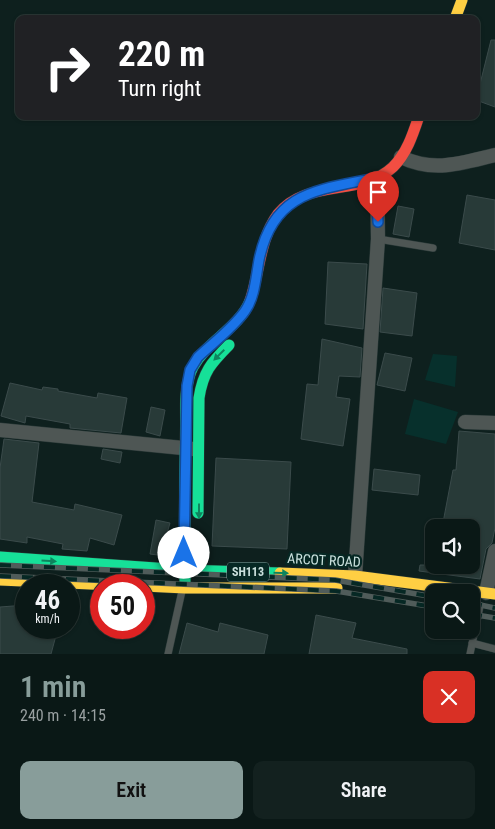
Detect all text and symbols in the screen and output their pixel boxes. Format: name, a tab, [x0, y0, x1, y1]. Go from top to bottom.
text: 220 m	[118, 34, 205, 75]
icon: right	[35, 35, 100, 100]
text: Turn right	[118, 76, 201, 101]
pin	[357, 171, 399, 222]
icon: arrive	[364, 178, 392, 206]
one-way arrow	[213, 349, 225, 361]
one-way arrow	[194, 504, 202, 520]
map controls	[425, 519, 480, 639]
button: sound	[425, 519, 480, 574]
position arrow	[157, 526, 209, 578]
street label: ARCOT ROAD	[287, 550, 361, 570]
one-way arrow	[41, 557, 57, 565]
road number: SH113	[227, 562, 269, 582]
one-way arrow	[273, 569, 289, 577]
speed limit sign: 50	[90, 574, 155, 639]
button: search	[425, 584, 480, 639]
text: 46	[35, 586, 60, 615]
text: km/h	[35, 612, 60, 626]
text: 1 min	[20, 669, 86, 704]
button: close	[423, 671, 475, 723]
text: 240 m · 14:15	[20, 706, 106, 725]
button: Exit	[20, 761, 243, 819]
button: Share	[253, 761, 475, 819]

